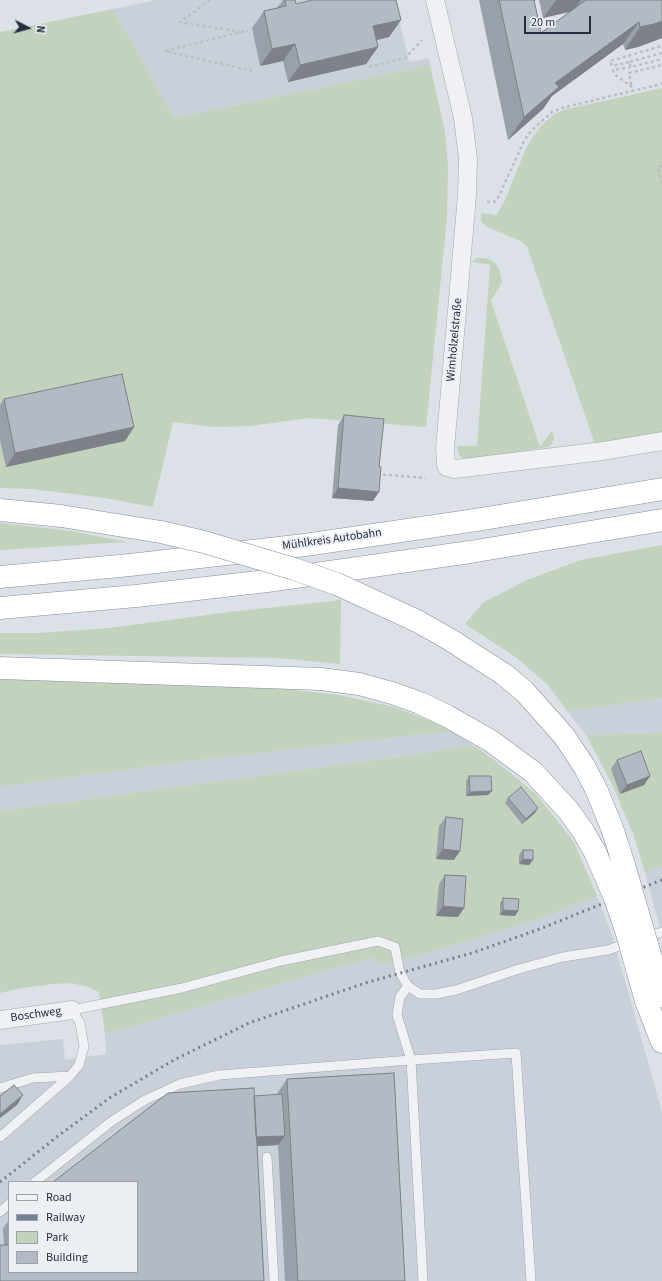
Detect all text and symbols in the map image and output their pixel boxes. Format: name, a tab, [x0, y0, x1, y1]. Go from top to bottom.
north arrow	[8, 8, 48, 48]
scale bar	[526, 8, 593, 34]
text: 20 m	[531, 14, 555, 31]
text: N	[33, 25, 48, 34]
street label: Wimhölzelstraße	[444, 298, 466, 382]
street label: Mühlkreis Autobahn	[281, 526, 383, 554]
street label: Boschweg	[10, 1004, 62, 1026]
legend	[8, 1181, 138, 1273]
text: Road	[46, 1189, 72, 1206]
text: Railway	[46, 1209, 85, 1226]
text: Park	[46, 1229, 68, 1246]
text: Building	[46, 1249, 88, 1266]

